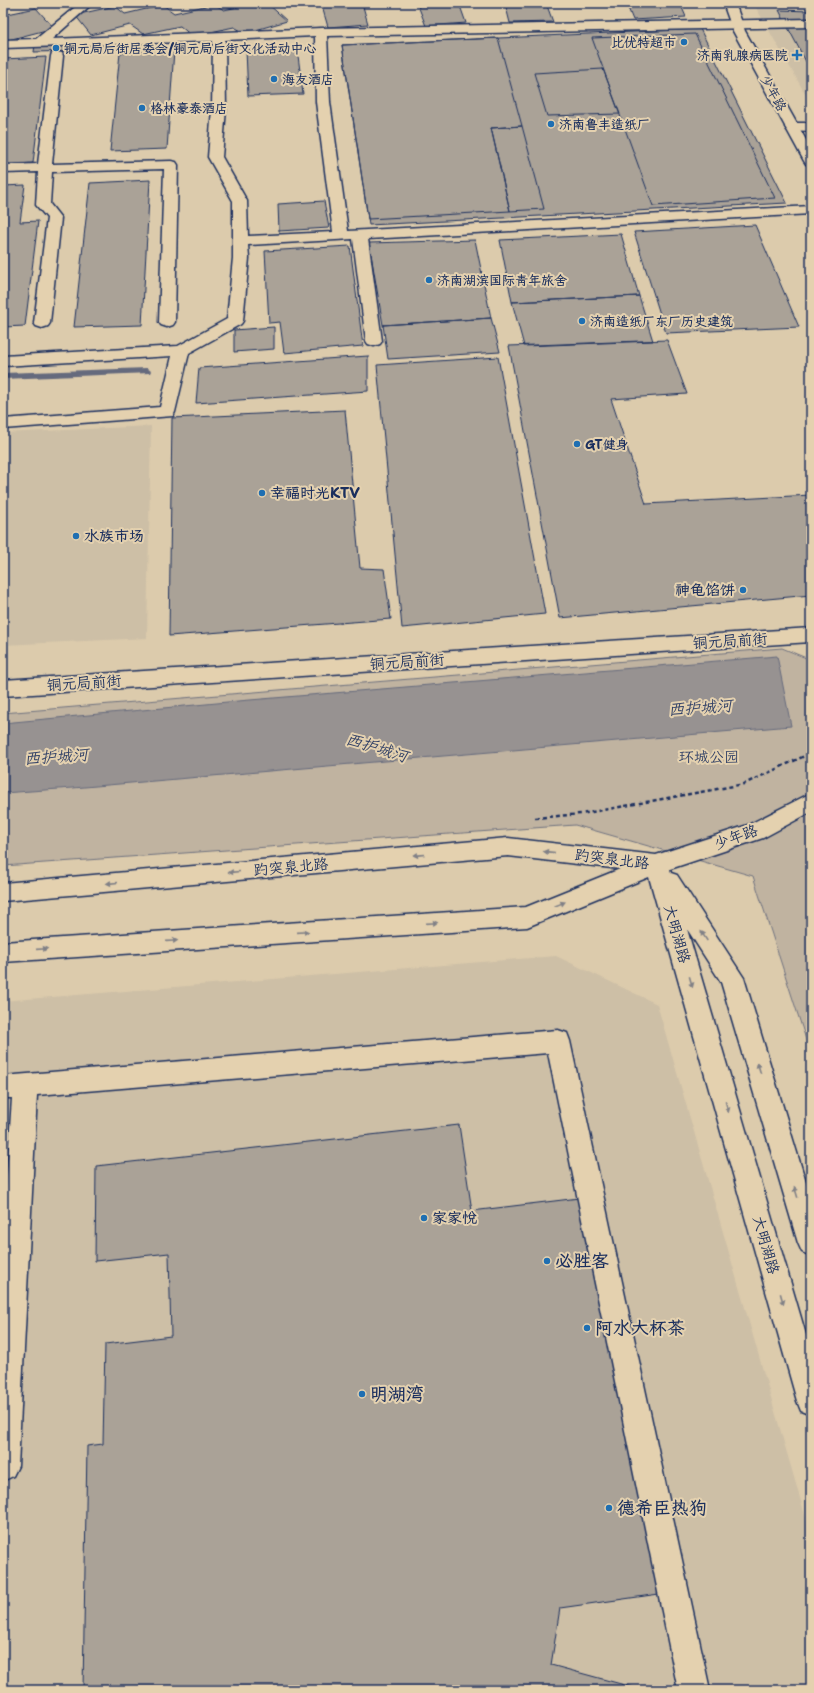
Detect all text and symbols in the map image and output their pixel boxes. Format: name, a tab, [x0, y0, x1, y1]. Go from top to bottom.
place label: 比优特超市	[611, 34, 676, 51]
marker: 比优特超市	[679, 37, 689, 47]
place label: 铜元局后街居委会/铜元局后街文化活动中心	[64, 40, 317, 57]
marker: 铜元局后街居委会/铜元局后街文化活动中心	[51, 43, 61, 53]
place label: 济南乳腺病医院	[697, 47, 788, 64]
marker: 济南乳腺病医院	[791, 49, 803, 61]
place label: 海友酒店	[282, 71, 334, 88]
street label: 少年路	[757, 72, 790, 114]
marker: 海友酒店	[269, 74, 279, 84]
place label: 格林豪泰酒店	[150, 100, 228, 117]
marker: 格林豪泰酒店	[137, 103, 147, 113]
place label: 济南鲁丰造纸厂	[559, 116, 650, 133]
marker: 济南鲁丰造纸厂	[546, 119, 556, 129]
place label: 济南湖滨国际青年旅舍	[437, 272, 567, 289]
marker: 济南湖滨国际青年旅舍	[424, 275, 434, 285]
place label: 济南造纸厂东厂历史建筑	[590, 313, 733, 330]
marker: 济南造纸厂东厂历史建筑	[577, 316, 587, 326]
place label: GT健身	[585, 436, 629, 453]
marker: GT健身	[572, 439, 582, 449]
place label: 幸福时光KTV	[270, 483, 360, 503]
marker: 幸福时光KTV	[257, 488, 267, 498]
place label: 水族市场	[84, 526, 144, 546]
marker: 水族市场	[71, 531, 81, 541]
place label: 神龟馅饼	[675, 580, 735, 600]
marker: 神龟馅饼	[738, 585, 748, 595]
street label: 铜元局前街	[692, 628, 768, 654]
street label: 铜元局前街	[369, 649, 445, 675]
street label: 铜元局前街	[46, 670, 122, 696]
water label: 西护城河	[667, 695, 736, 720]
water label: 西护城河	[343, 728, 413, 768]
water label: 西护城河	[23, 744, 92, 769]
park label: 环城公园	[679, 747, 739, 767]
street label: 少年路	[711, 820, 761, 854]
street label: 趵突泉北路	[574, 845, 650, 873]
one-way arrow	[543, 849, 555, 855]
one-way arrow	[413, 852, 425, 859]
street label: 趵突泉北路	[253, 854, 329, 880]
one-way arrow	[228, 868, 240, 875]
one-way arrow	[106, 879, 118, 886]
one-way arrow	[554, 900, 566, 906]
street label: 大明湖路	[659, 902, 695, 966]
one-way arrow	[426, 920, 438, 927]
one-way arrow	[297, 929, 310, 935]
one-way arrow	[701, 930, 708, 942]
one-way arrow	[166, 937, 178, 944]
one-way arrow	[36, 946, 48, 953]
one-way arrow	[688, 976, 694, 988]
one-way arrow	[756, 1061, 762, 1073]
one-way arrow	[724, 1101, 730, 1113]
one-way arrow	[793, 1186, 799, 1198]
place label: 家家悦	[432, 1208, 477, 1228]
marker: 家家悦	[419, 1213, 429, 1223]
street label: 大明湖路	[748, 1213, 784, 1277]
place label: 必胜客	[555, 1249, 609, 1273]
marker: 必胜客	[542, 1256, 552, 1266]
one-way arrow	[779, 1294, 785, 1306]
place label: 阿水大杯茶	[595, 1316, 685, 1340]
marker: 阿水大杯茶	[582, 1323, 592, 1333]
place label: 明湖湾	[370, 1382, 424, 1406]
marker: 明湖湾	[357, 1389, 367, 1399]
place label: 德希臣热狗	[617, 1496, 707, 1520]
marker: 德希臣热狗	[604, 1503, 614, 1513]

